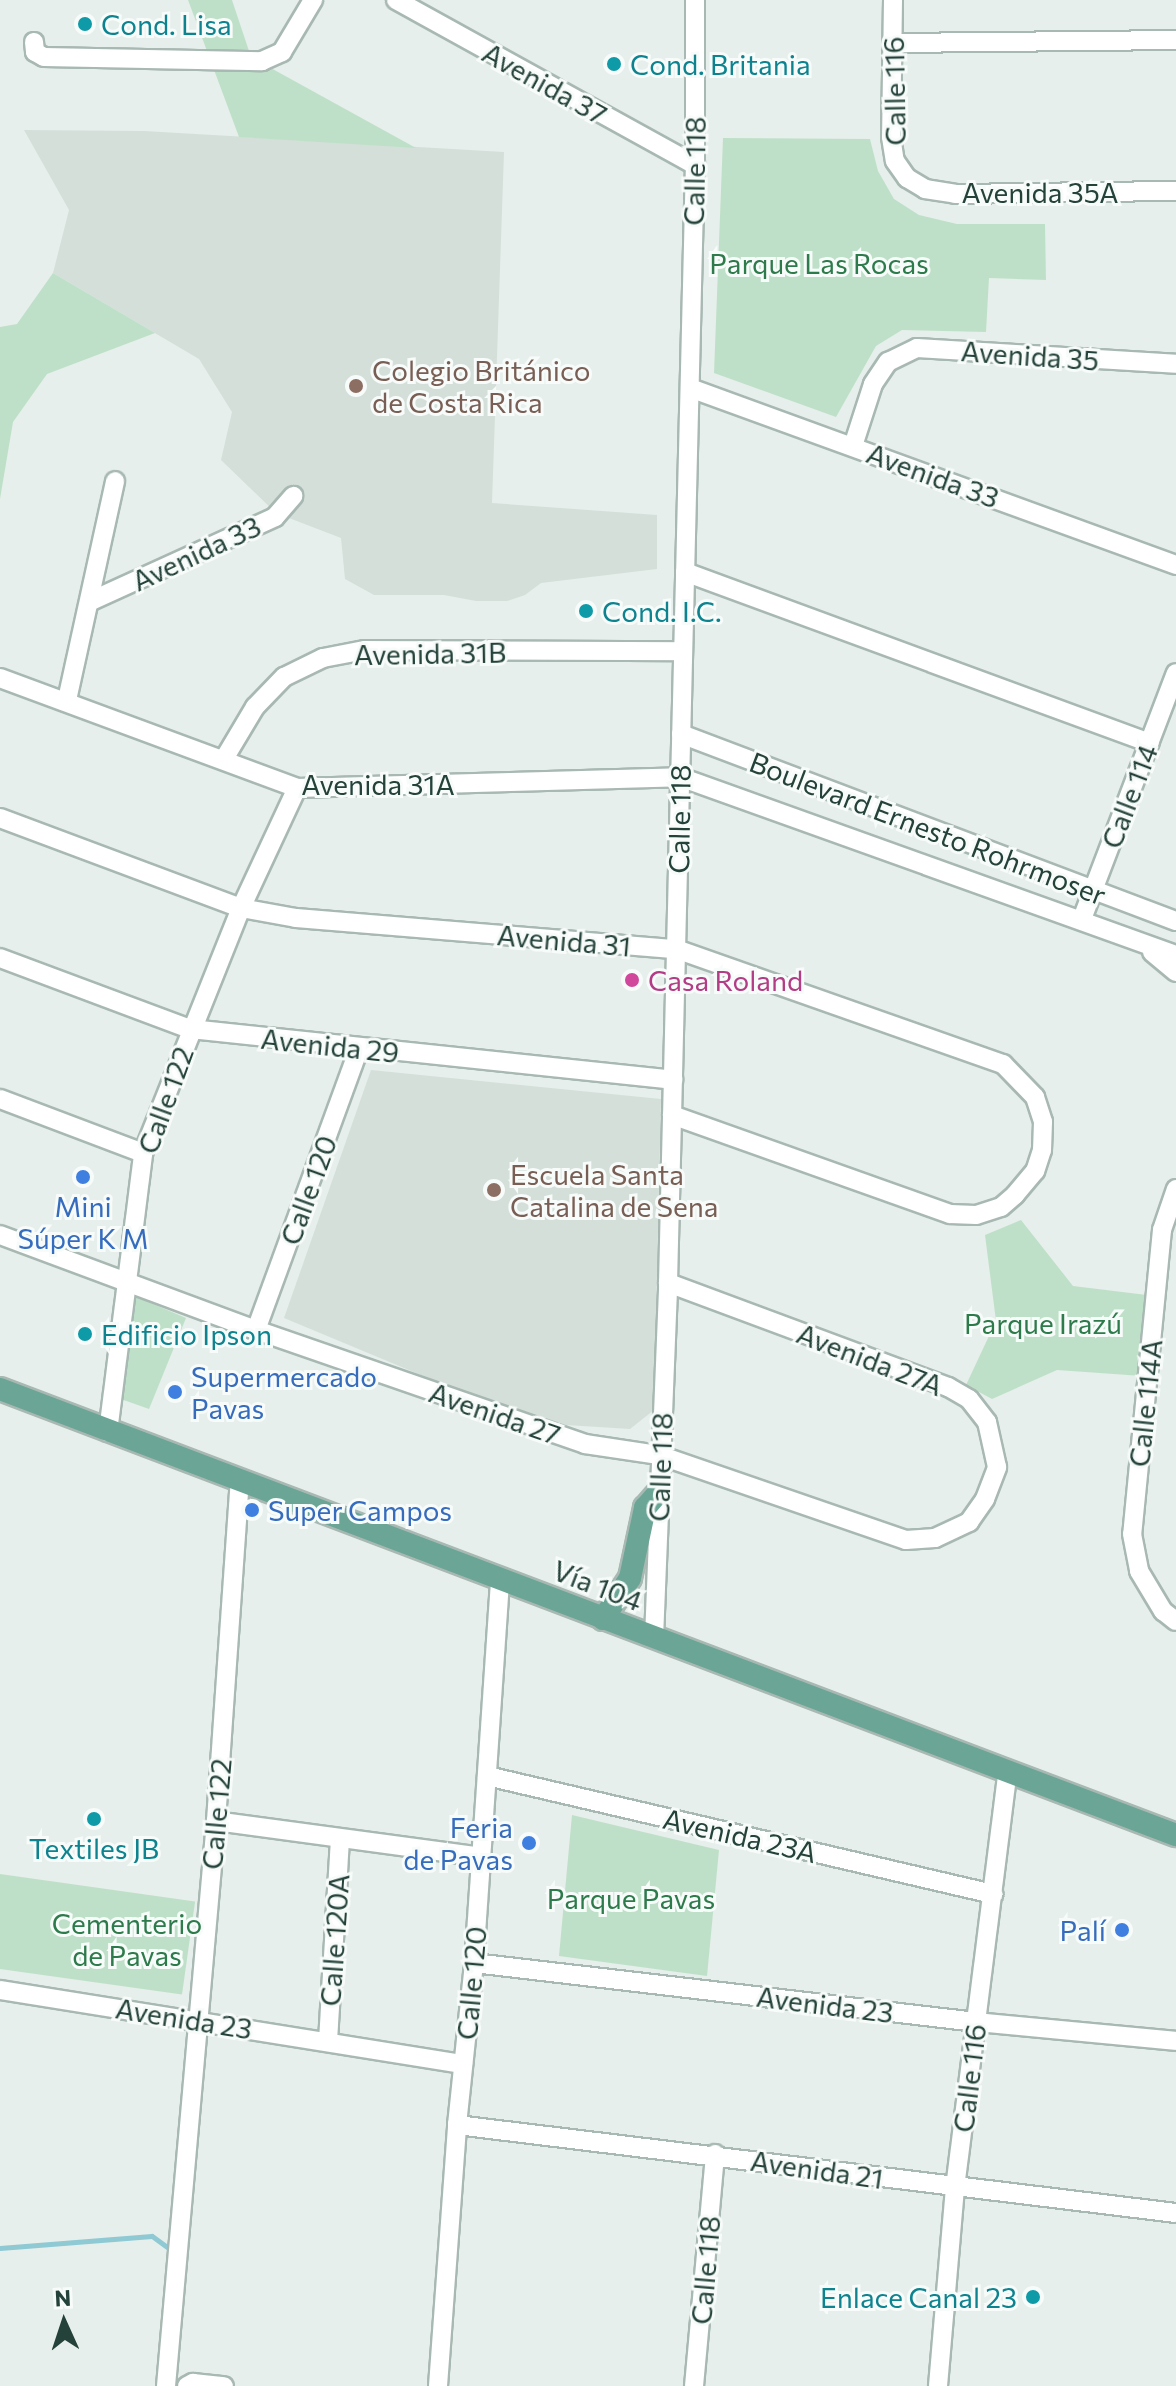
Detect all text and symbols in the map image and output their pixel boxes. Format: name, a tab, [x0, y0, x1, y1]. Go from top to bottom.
place label: Cond. Lisa	[101, 7, 232, 41]
marker: Cond. Lisa	[76, 15, 94, 33]
street label: Avenida 37	[477, 35, 613, 131]
street label: Calle 116	[876, 36, 912, 146]
place label: Cond. Britania	[630, 47, 811, 81]
marker: Cond. Britania	[605, 55, 623, 73]
street label: Calle 118	[676, 116, 712, 226]
street label: Avenida 35A	[961, 175, 1119, 209]
park label: Parque Las Rocas	[709, 246, 929, 280]
street label: Avenida 35	[960, 333, 1100, 377]
place label: Colegio Británico de Costa Rica	[372, 353, 591, 419]
marker: Colegio Británico de Costa Rica	[347, 377, 365, 395]
street label: Avenida 33	[862, 436, 1004, 514]
street label: Avenida 33	[126, 509, 266, 597]
place label: Cond. I.C.	[602, 594, 722, 628]
marker: Cond. I.C.	[577, 602, 595, 620]
street label: Avenida 31B	[354, 635, 506, 671]
street label: Calle 114	[1094, 739, 1164, 853]
street label: Boulevard Ernesto Rohrmoser	[745, 744, 1111, 912]
street label: Calle 118	[661, 764, 697, 874]
street label: Avenida 31A	[301, 767, 455, 801]
street label: Avenida 31	[496, 917, 632, 963]
place label: Casa Roland	[648, 963, 803, 997]
marker: Casa Roland	[623, 971, 641, 989]
street label: Avenida 29	[259, 1021, 401, 1069]
street label: Calle 122	[130, 1042, 200, 1158]
street label: Calle 120	[273, 1131, 343, 1249]
place label: Escuela Santa Catalina de Sena	[510, 1157, 718, 1223]
marker: Mini Súper K M	[74, 1168, 92, 1186]
marker: Escuela Santa Catalina de Sena	[485, 1181, 503, 1199]
place label: Mini Súper K M	[18, 1189, 148, 1255]
park label: Parque Irazú	[964, 1306, 1122, 1340]
street label: Avenida 27A	[792, 1316, 948, 1402]
place label: Edificio Ipson	[101, 1317, 272, 1351]
marker: Edificio Ipson	[76, 1325, 94, 1343]
street label: Calle 114A	[1122, 1337, 1168, 1469]
place label: Supermercado Pavas	[191, 1359, 377, 1425]
street label: Avenida 27	[425, 1375, 565, 1451]
marker: Supermercado Pavas	[166, 1383, 184, 1401]
street label: Calle 118	[641, 1412, 679, 1522]
place label: Super Campos	[268, 1493, 452, 1527]
marker: Super Campos	[243, 1501, 261, 1519]
street label: Vía 104	[548, 1553, 648, 1617]
street label: Calle 122	[194, 1757, 238, 1871]
street label: Avenida 23A	[660, 1801, 820, 1869]
marker: Textiles JB	[85, 1810, 103, 1828]
place label: Feria de Pavas	[403, 1810, 513, 1876]
place label: Textiles JB	[29, 1831, 159, 1865]
marker: Feria de Pavas	[520, 1834, 538, 1852]
street label: Calle 120A	[313, 1873, 355, 2007]
park label: Parque Pavas	[547, 1881, 715, 1915]
park label: Cementerio de Pavas	[52, 1906, 202, 1972]
place label: Palí	[1059, 1913, 1106, 1947]
marker: Palí	[1113, 1921, 1131, 1939]
street label: Calle 120	[449, 1925, 493, 2041]
street label: Avenida 23	[755, 1979, 895, 2029]
street label: Avenida 23	[113, 1991, 255, 2045]
street label: Calle 116	[946, 2022, 992, 2134]
street label: Avenida 21	[748, 2143, 886, 2195]
street label: Calle 118	[684, 2214, 726, 2326]
place label: Enlace Canal 23	[820, 2280, 1017, 2314]
north arrow	[24, 2282, 104, 2362]
text: N	[54, 2284, 72, 2311]
marker: Enlace Canal 23	[1024, 2288, 1042, 2306]

